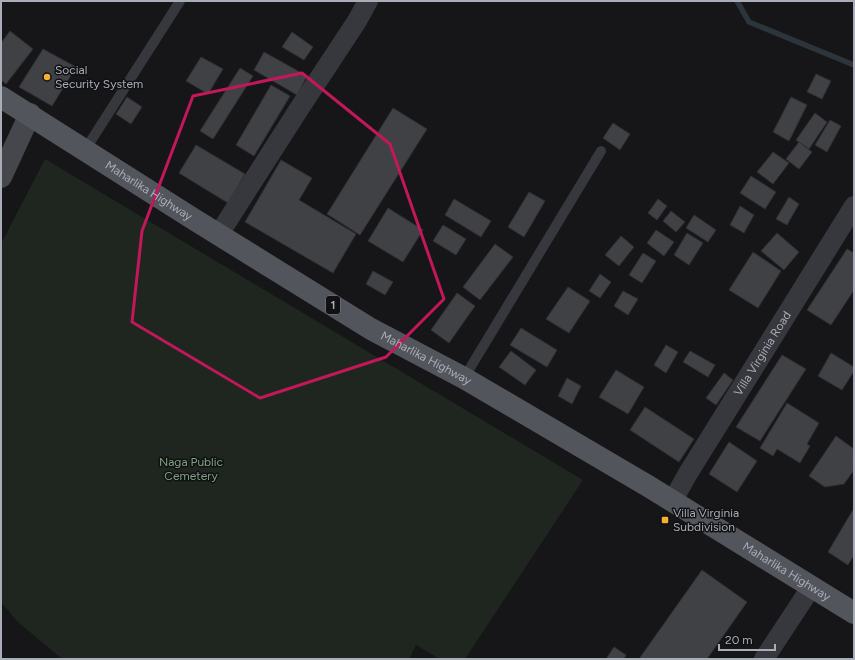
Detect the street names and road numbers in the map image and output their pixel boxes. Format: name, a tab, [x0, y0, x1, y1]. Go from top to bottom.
street label: Maharlika Highway	[103, 158, 196, 224]
road number: 1	[326, 296, 340, 314]
street label: Villa Virginia Road	[731, 309, 794, 398]
street label: Maharlika Highway	[378, 328, 475, 388]
street label: Maharlika Highway	[740, 539, 834, 604]

